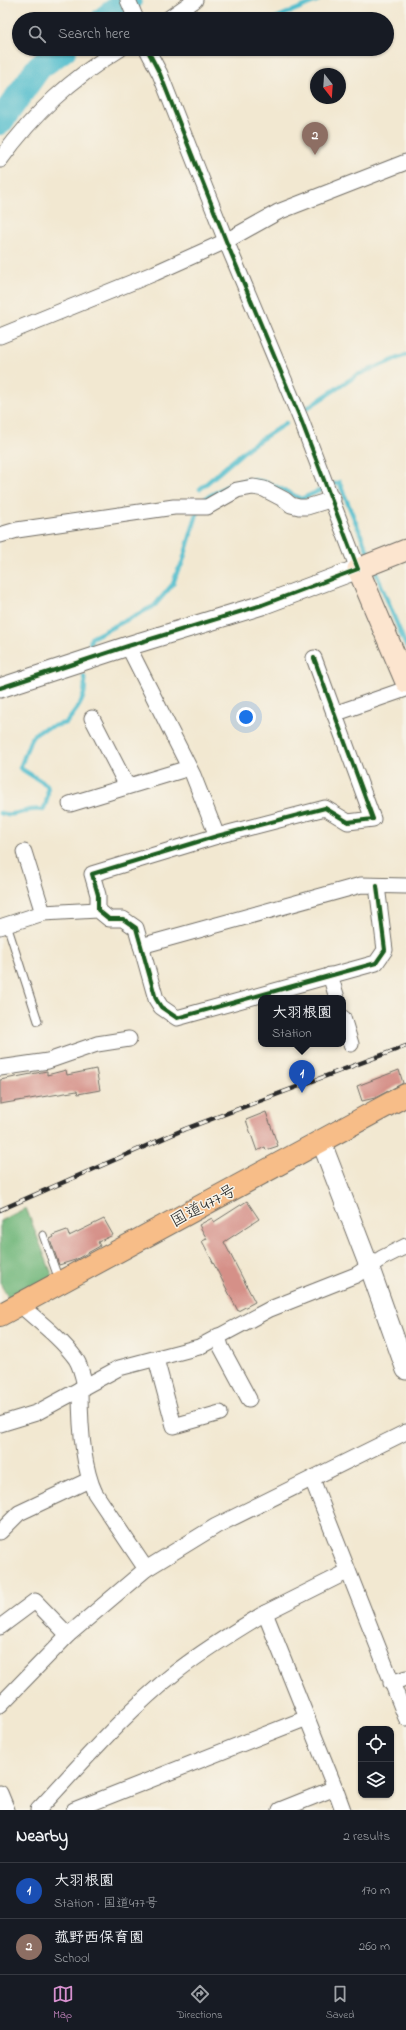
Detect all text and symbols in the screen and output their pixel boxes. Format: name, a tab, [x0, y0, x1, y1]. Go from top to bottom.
search box	[12, 12, 394, 56]
icon: search	[26, 23, 48, 45]
text: Search here	[58, 23, 130, 45]
north arrow	[310, 68, 346, 104]
pin: 2	[302, 122, 328, 155]
your location	[236, 707, 256, 727]
popup	[258, 995, 346, 1047]
text: 大羽根園	[272, 1002, 332, 1024]
text: Station	[272, 1024, 312, 1043]
pin: 1	[289, 1060, 315, 1093]
street label: 国道477号	[166, 1178, 241, 1234]
map controls	[358, 1726, 394, 1798]
button: locate	[358, 1726, 394, 1762]
button: layers	[358, 1762, 394, 1798]
text: Nearby	[16, 1824, 68, 1849]
text: 2 results	[343, 1827, 390, 1846]
text: 大羽根園	[54, 1870, 114, 1892]
text: 1	[27, 1881, 31, 1900]
text: 170 m	[362, 1881, 390, 1900]
text: Station · 国道477号	[54, 1894, 158, 1913]
text: 菰野西保育園	[54, 1927, 144, 1949]
text: 2	[26, 1937, 32, 1956]
text: 260 m	[359, 1937, 390, 1956]
text: School	[54, 1949, 90, 1968]
tab: Map	[52, 1983, 74, 2023]
tab: Directions	[177, 1983, 222, 2023]
tab: Saved	[326, 1983, 354, 2023]

